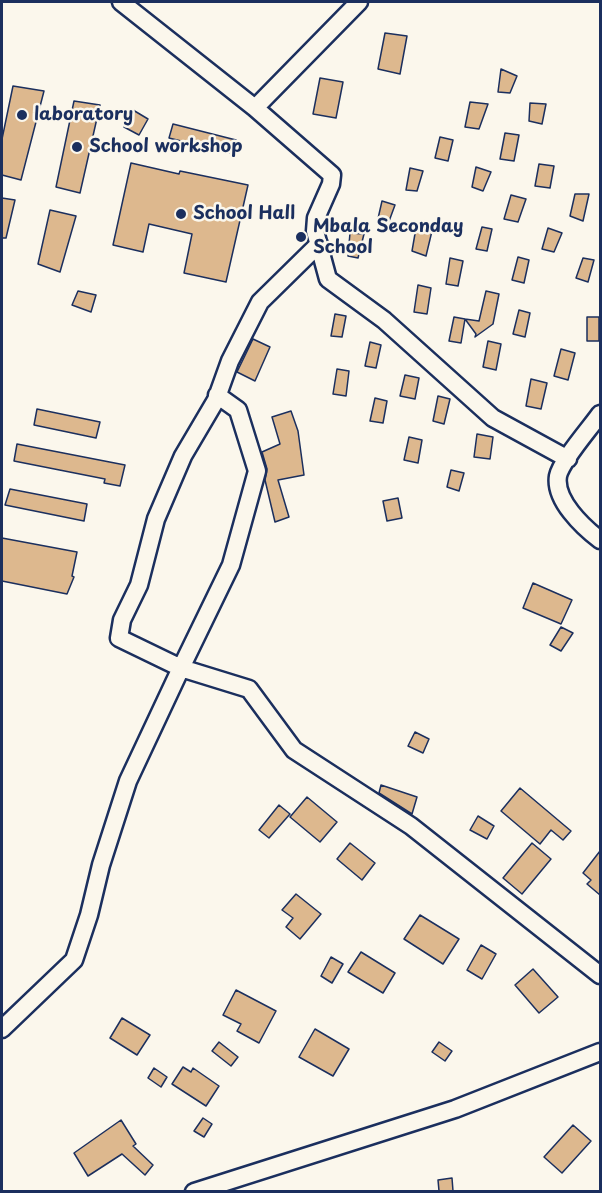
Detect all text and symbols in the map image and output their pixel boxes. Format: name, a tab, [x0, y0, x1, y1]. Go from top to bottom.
place label: laboratory	[34, 104, 133, 126]
marker: laboratory	[15, 108, 29, 122]
place label: School workshop	[89, 136, 243, 158]
marker: School workshop	[70, 140, 84, 154]
place label: School Hall	[193, 203, 295, 225]
marker: School Hall	[174, 207, 188, 221]
place label: Mbala Seconday School	[313, 216, 463, 258]
marker: Mbala Seconday School	[294, 230, 308, 244]

